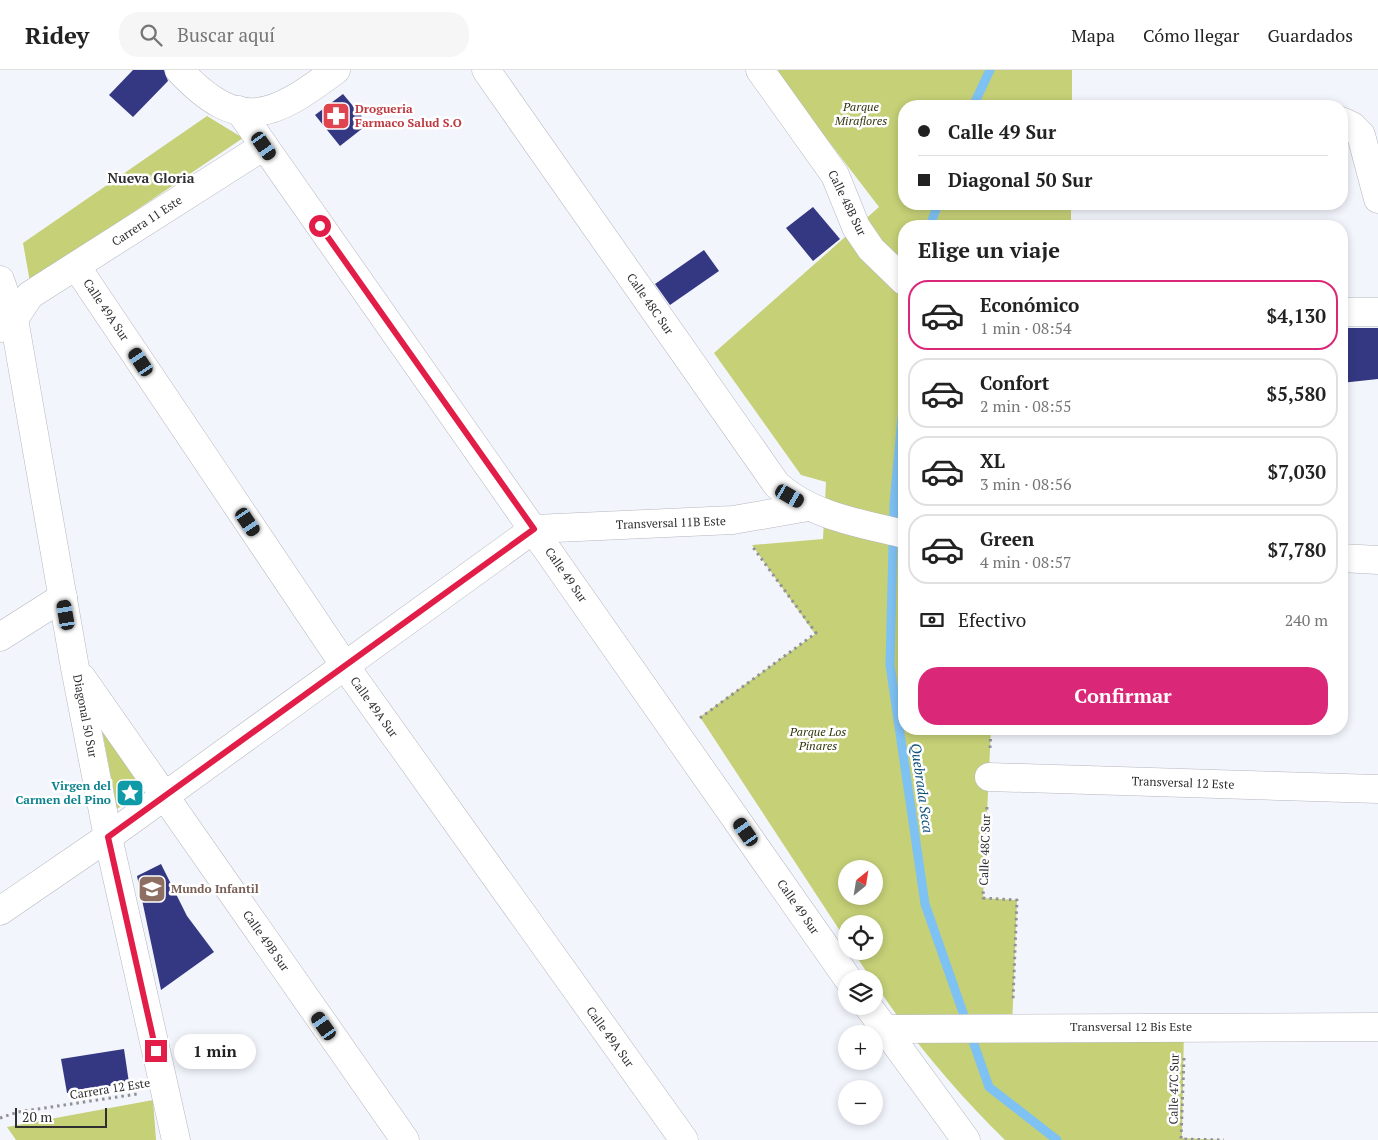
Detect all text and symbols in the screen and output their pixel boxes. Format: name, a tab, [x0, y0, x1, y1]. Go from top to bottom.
search box	[119, 12, 469, 57]
text: Ridey	[25, 19, 89, 51]
icon: search	[137, 21, 165, 49]
text: Buscar aquí	[177, 22, 275, 47]
text: Mapa	[1071, 23, 1115, 47]
text: Cómo llegar	[1143, 23, 1239, 47]
text: Guardados	[1267, 23, 1353, 47]
park label: Parque Miraflores	[834, 99, 887, 128]
pharmacy icon: Drogueria Farmaco Salud S.O	[321, 101, 351, 131]
place label: Drogueria Farmaco Salud S.O	[355, 101, 462, 130]
text: Calle 49 Sur	[948, 119, 1056, 144]
car	[249, 129, 278, 163]
text: Diagonal 50 Sur	[948, 167, 1092, 192]
district label: Nueva Gloria	[107, 168, 195, 187]
street label: Calle 48B Sur	[825, 168, 870, 238]
street label: Carrera 11 Este	[109, 192, 185, 249]
route start	[309, 215, 331, 237]
text: Elige un viaje	[918, 235, 1060, 264]
street label: Calle 48C Sur	[624, 270, 677, 338]
street label: Calle 49A Sur	[80, 276, 133, 344]
text: Económico	[980, 292, 1079, 317]
icon: car	[920, 293, 965, 338]
text: $4,130	[1267, 303, 1326, 328]
text: 1 min · 08:54	[980, 317, 1072, 339]
car	[126, 345, 155, 379]
text: Confort	[980, 370, 1049, 395]
icon: car	[920, 371, 965, 416]
text: $5,580	[1267, 381, 1326, 406]
text: 2 min · 08:55	[980, 395, 1072, 417]
text: XL	[980, 448, 1005, 473]
icon: car	[920, 449, 965, 494]
text: $7,030	[1268, 459, 1326, 484]
text: 3 min · 08:56	[980, 473, 1072, 495]
car	[773, 482, 806, 510]
car	[233, 505, 262, 539]
street label: Transversal 11B Este	[616, 513, 726, 532]
text: Green	[980, 526, 1034, 551]
icon: car	[920, 527, 965, 572]
text: $7,780	[1268, 537, 1326, 562]
street label: Calle 49 Sur	[542, 544, 591, 605]
text: 4 min · 08:57	[980, 551, 1072, 573]
car	[56, 599, 75, 631]
icon: cash	[918, 606, 946, 634]
text: Efectivo	[958, 607, 1026, 632]
text: 240 m	[1285, 609, 1328, 631]
button: Confirmar	[918, 667, 1328, 725]
street label: Diagonal 50 Sur	[70, 673, 101, 759]
street label: Calle 49A Sur	[347, 673, 402, 740]
park label: Parque Los Pinares	[789, 724, 846, 753]
water label: Quebrada Seca	[907, 742, 938, 834]
street label: Transversal 12 Este	[1131, 773, 1235, 792]
place label: Virgen del Carmen del Pino	[15, 778, 111, 807]
place icon: Virgen del Carmen del Pino	[115, 778, 145, 808]
street label: Calle 48C Sur	[976, 814, 993, 886]
car	[731, 815, 760, 849]
north arrow	[838, 860, 882, 905]
map controls	[838, 860, 883, 1125]
school or university icon: Mundo Infantil	[137, 874, 167, 904]
street label: Calle 49 Sur	[774, 876, 823, 937]
place label: Mundo Infantil	[171, 881, 259, 896]
street label: Calle 49B Sur	[240, 907, 293, 974]
button: locate	[838, 915, 883, 960]
button: layers	[838, 970, 883, 1015]
street label: Calle 49A Sur	[583, 1003, 638, 1070]
car	[309, 1009, 338, 1043]
street label: Transversal 12 Bis Este	[1070, 1019, 1192, 1034]
button: +	[838, 1025, 883, 1070]
callout: 1 min	[174, 1034, 256, 1068]
route end	[145, 1040, 167, 1062]
text: 1 min	[193, 1040, 237, 1062]
street label: Calle 47C Sur	[1165, 1053, 1182, 1125]
street label: Carrera 12 Este	[69, 1075, 151, 1102]
button: −	[838, 1080, 883, 1125]
scale bar	[15, 1105, 108, 1128]
text: 20 m	[22, 1107, 52, 1126]

